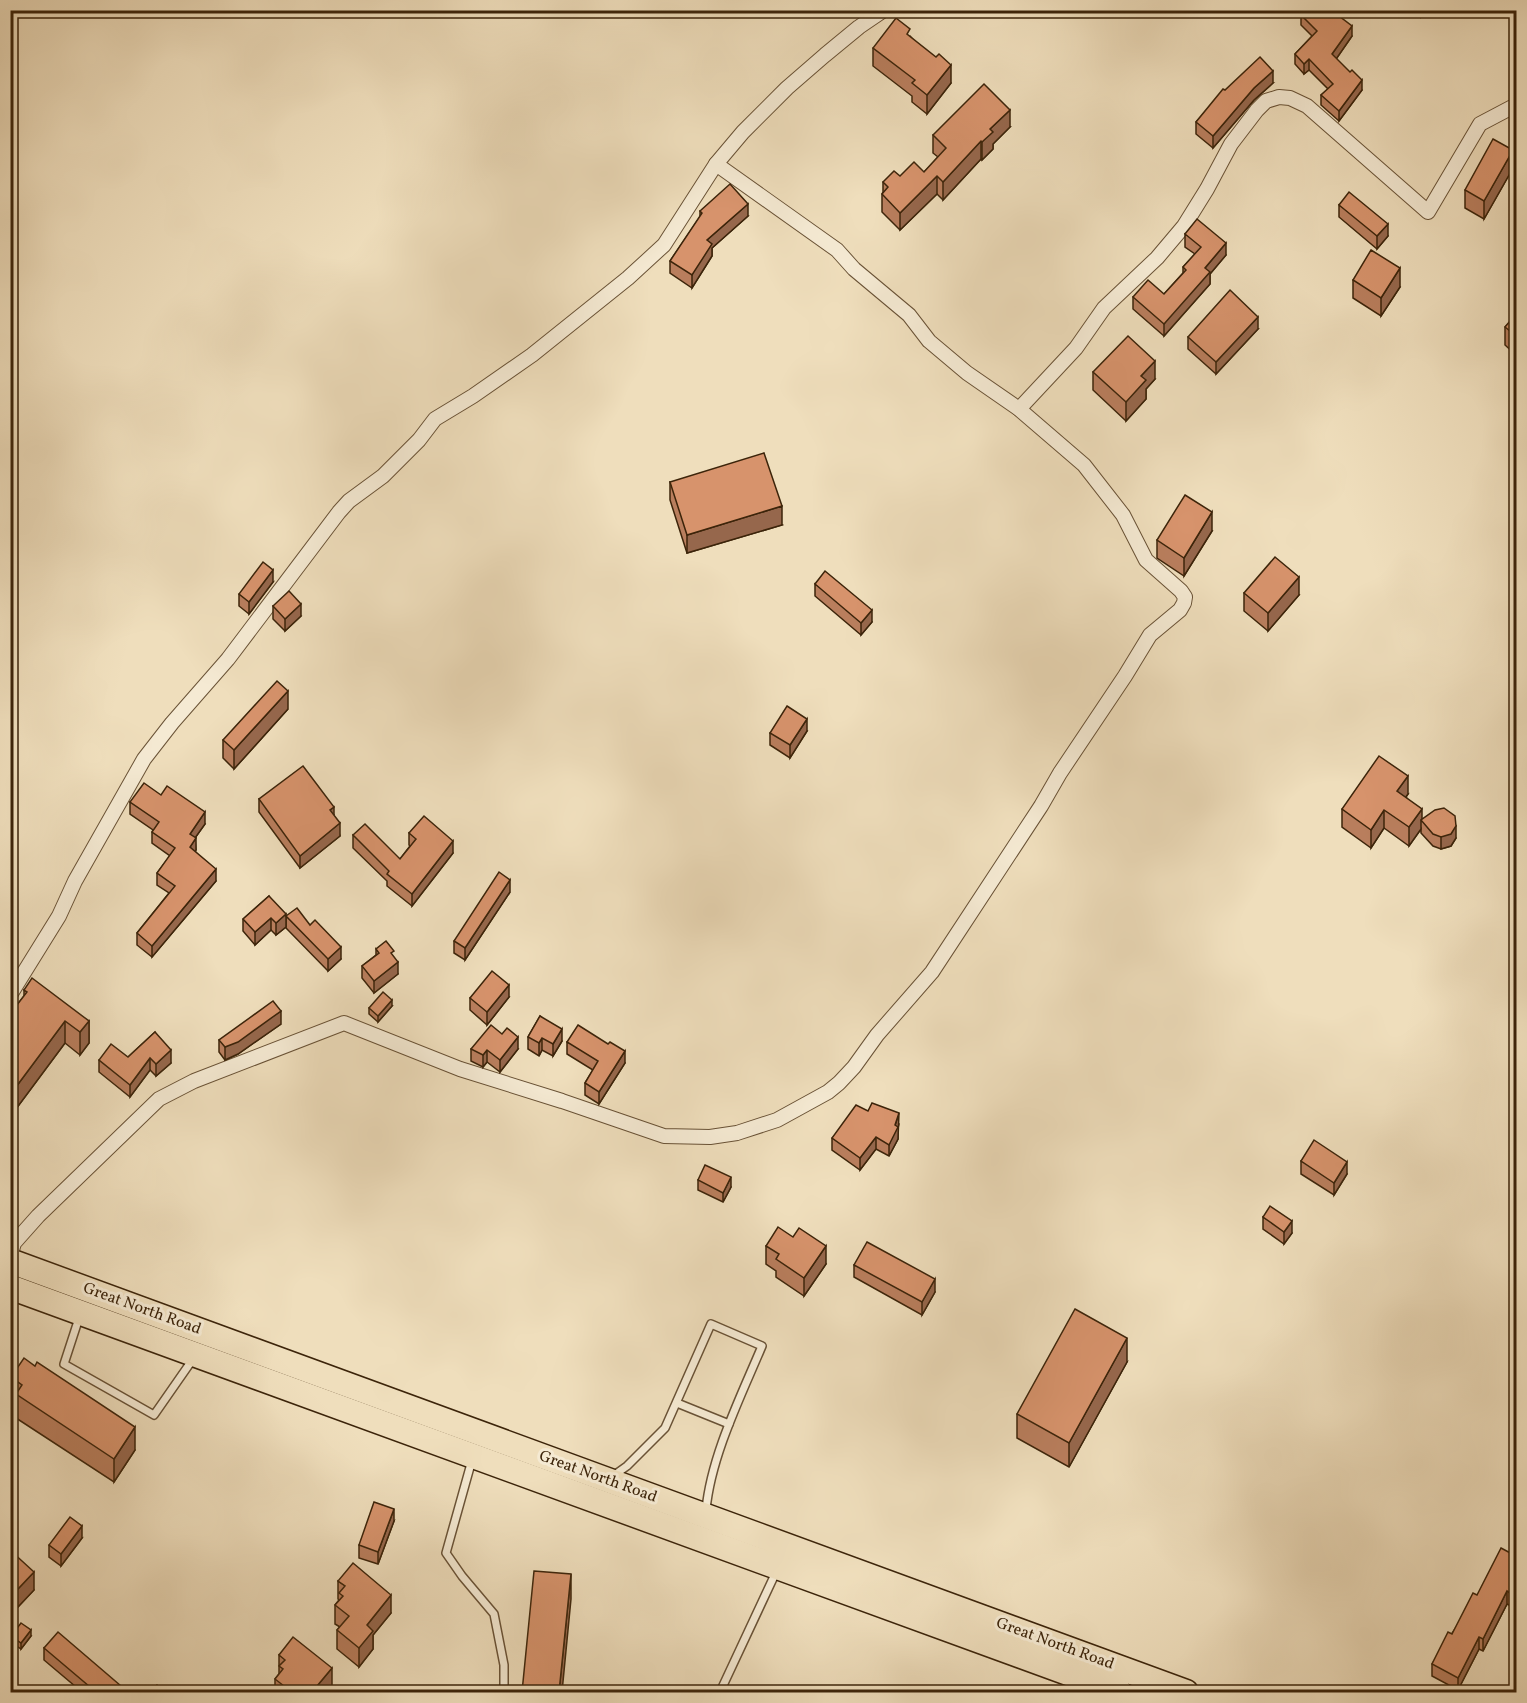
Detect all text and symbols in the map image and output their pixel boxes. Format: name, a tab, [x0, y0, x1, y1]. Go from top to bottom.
street label: Great North Road	[80, 1277, 204, 1341]
street label: Great North Road	[536, 1445, 660, 1509]
street label: Great North Road	[993, 1612, 1117, 1676]

